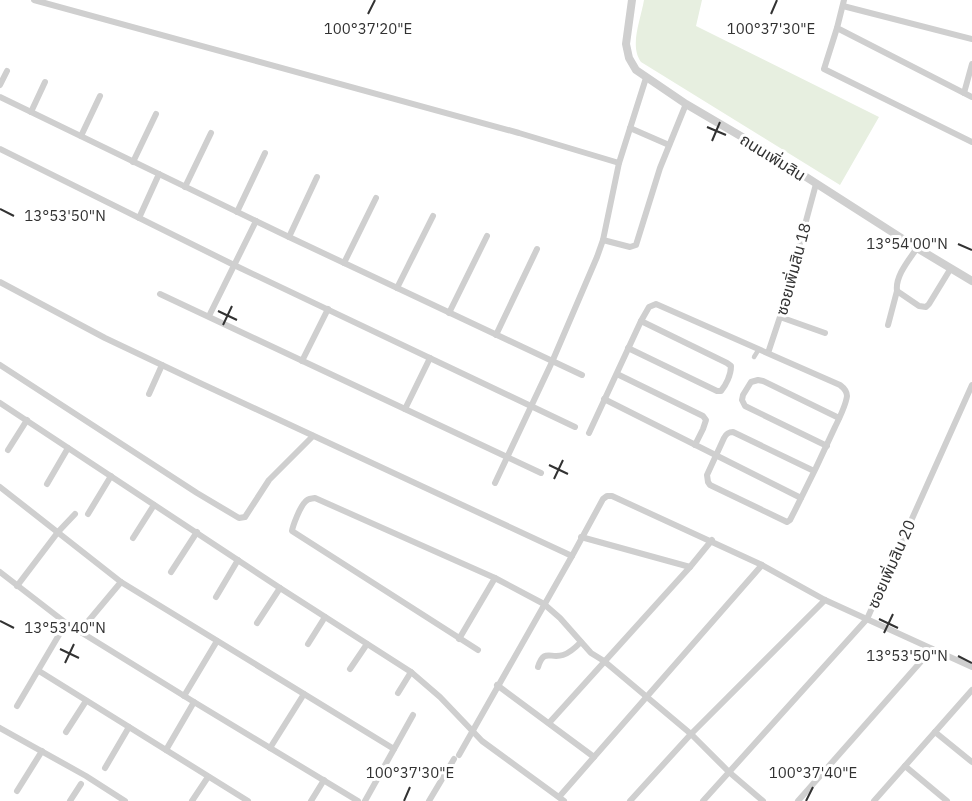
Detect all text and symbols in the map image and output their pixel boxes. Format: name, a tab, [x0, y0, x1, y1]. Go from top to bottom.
text: 100°37'20"E	[324, 19, 412, 38]
text: 100°37'30"E	[727, 19, 815, 38]
street label: ถนนเพิ่มสิน	[737, 129, 810, 185]
text: 13°53'50"N	[24, 206, 106, 225]
street label: ซอยเพิ่มสิน 18	[771, 221, 815, 317]
text: 13°54'00"N	[866, 234, 948, 253]
street label: ซอยเพิ่มสิน 20	[863, 517, 919, 611]
text: 13°53'40"N	[24, 618, 106, 637]
text: 13°53'50"N	[866, 646, 948, 665]
text: 100°37'30"E	[366, 763, 454, 782]
text: 100°37'40"E	[769, 763, 857, 782]

